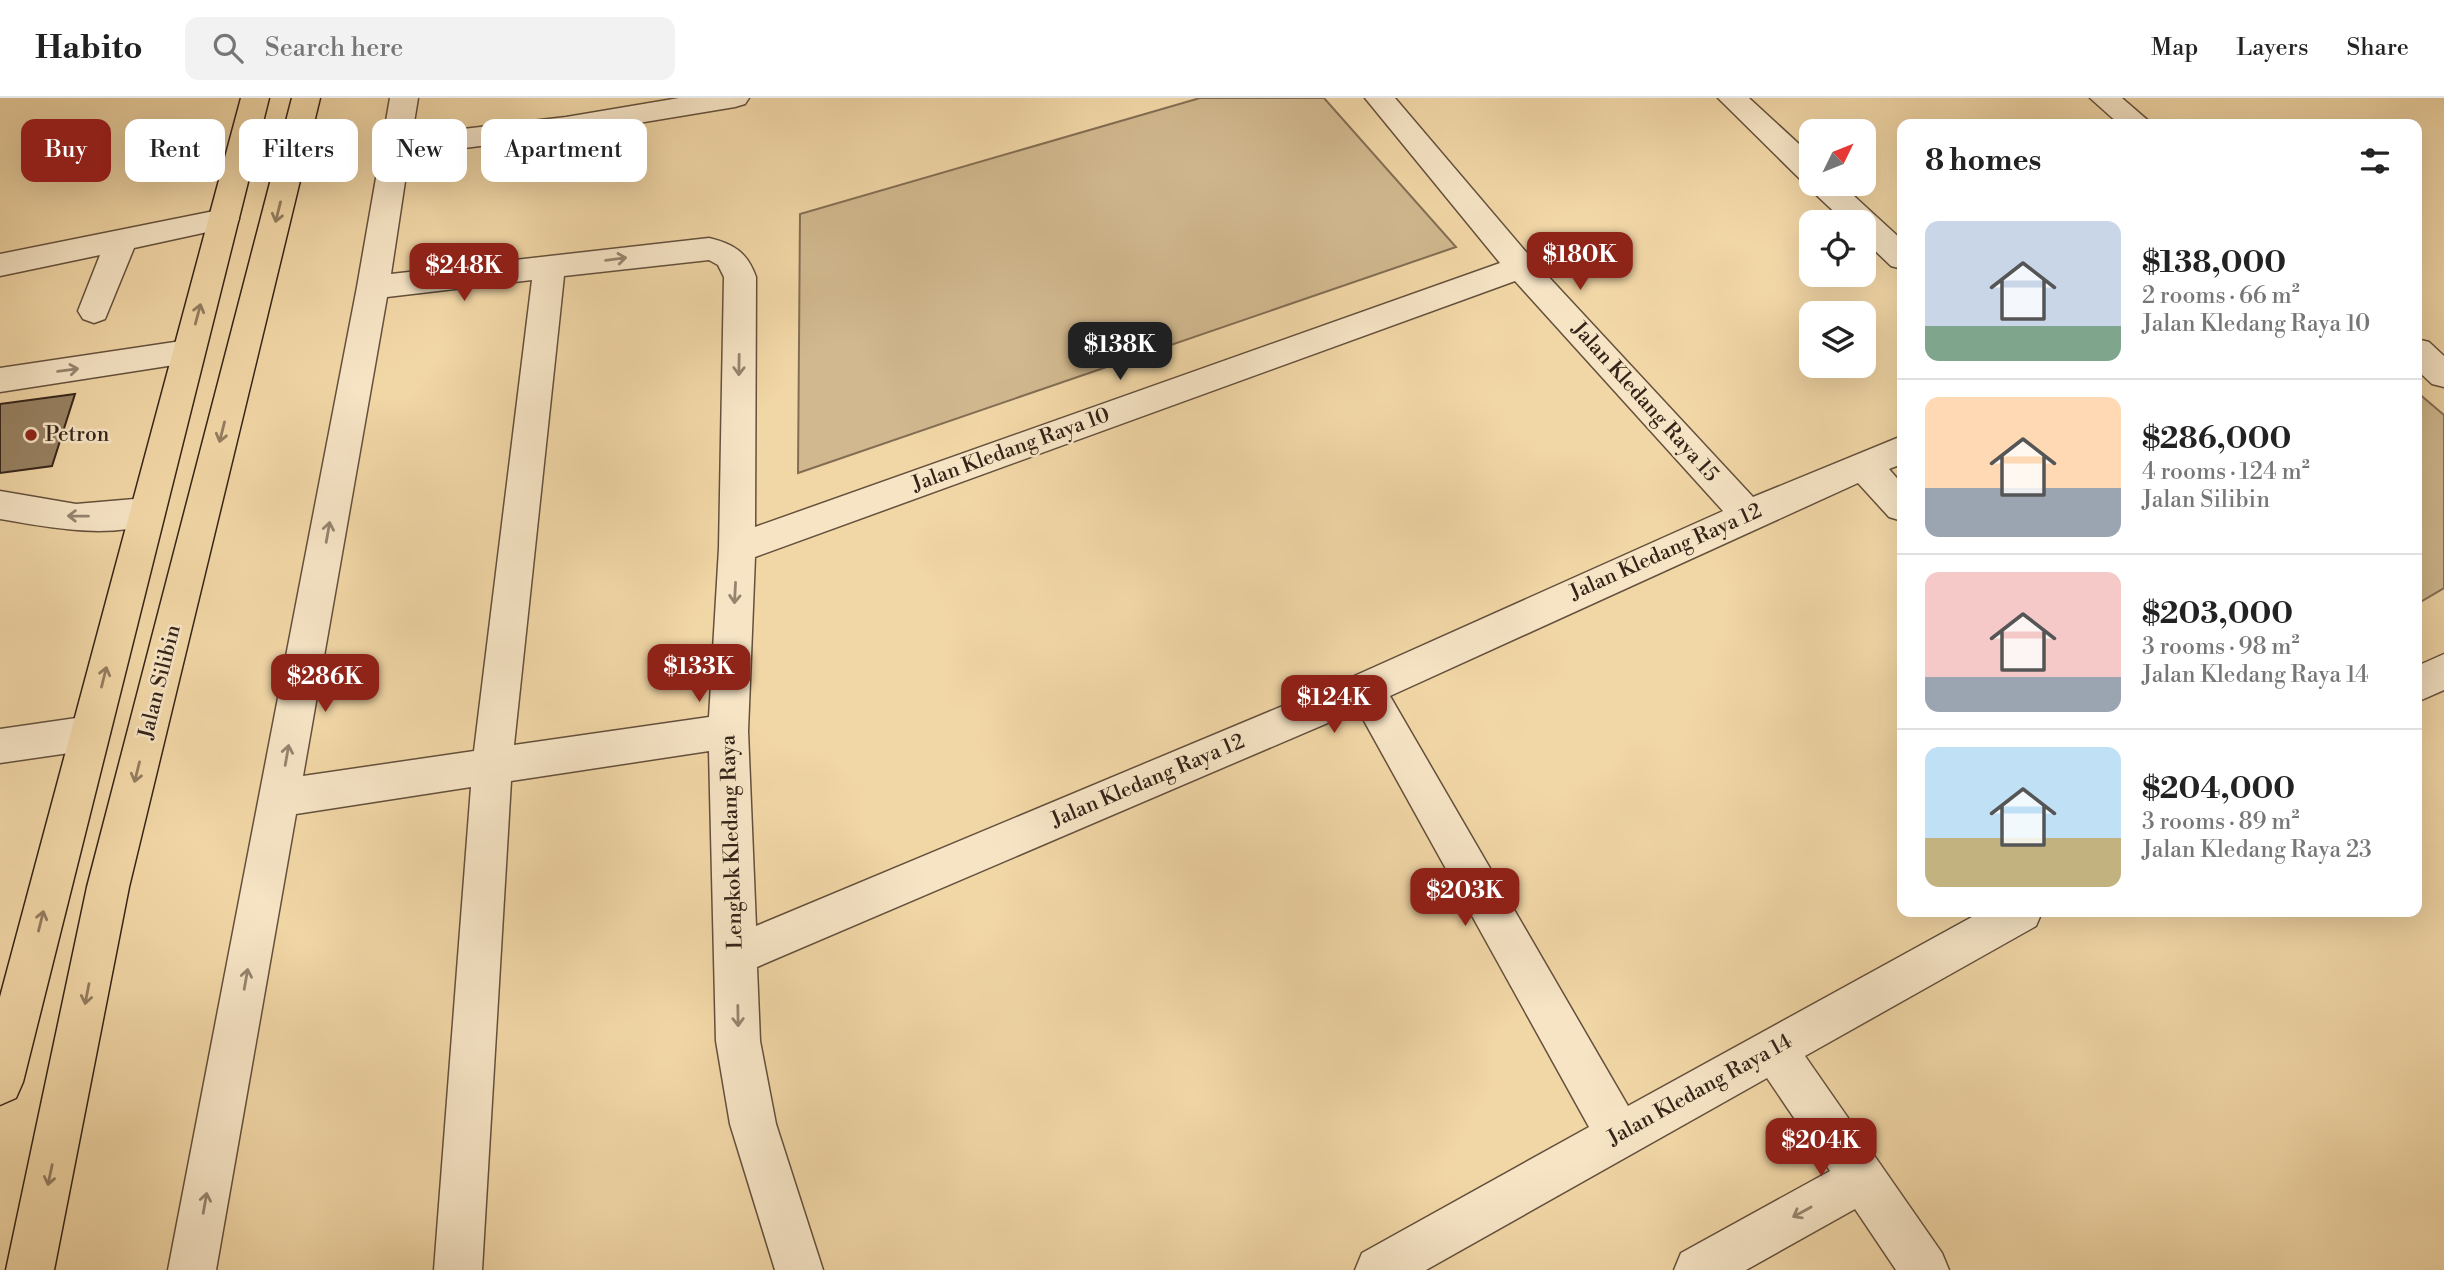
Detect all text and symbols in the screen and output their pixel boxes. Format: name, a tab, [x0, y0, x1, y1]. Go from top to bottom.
search box	[185, 17, 675, 80]
text: Habito	[35, 28, 143, 69]
icon: search	[209, 29, 247, 67]
text: Search here	[265, 32, 404, 64]
text: Map	[2151, 33, 2198, 63]
text: Layers	[2236, 33, 2308, 63]
text: Share	[2346, 33, 2409, 63]
chip: Buy	[21, 119, 111, 182]
chip: Rent	[125, 119, 225, 182]
chip: Filters	[239, 119, 358, 182]
chip: New	[372, 119, 467, 182]
chip: Apartment	[481, 119, 647, 182]
north arrow	[1799, 119, 1876, 196]
map controls	[1799, 119, 1876, 378]
text: 8 homes	[1925, 142, 2041, 180]
icon: filters	[2356, 142, 2394, 180]
one-way arrow	[270, 200, 284, 223]
button: locate	[1799, 210, 1876, 287]
pin: $180K	[1531, 232, 1629, 292]
text: $180K	[1543, 241, 1617, 269]
pin: $248K	[415, 244, 513, 303]
text: $138,000	[2142, 244, 2286, 282]
icon: home	[1981, 249, 2065, 333]
text: $248K	[426, 252, 502, 280]
one-way arrow	[605, 253, 627, 266]
text: 2 rooms · 66 m²	[2142, 282, 2300, 310]
button: layers	[1799, 301, 1876, 378]
one-way arrow	[193, 303, 206, 325]
text: Jalan Kledang Raya 10	[2142, 310, 2370, 338]
street label: Jalan Kledang Raya 15	[1565, 316, 1724, 488]
pin: $138K	[1071, 322, 1169, 382]
text: $138K	[1084, 331, 1156, 359]
one-way arrow	[732, 353, 746, 376]
one-way arrow	[56, 363, 78, 376]
street label: Jalan Kledang Raya 10	[908, 402, 1113, 498]
text: $286,000	[2142, 420, 2291, 458]
one-way arrow	[215, 421, 228, 443]
place label: Petron	[45, 422, 110, 448]
icon: home	[1981, 425, 2065, 509]
marker: Petron	[23, 427, 39, 443]
text: 4 rooms · 124 m²	[2142, 458, 2310, 486]
text: Jalan Silibin	[2142, 486, 2270, 514]
street label: Jalan Kledang Raya 12	[1565, 498, 1766, 607]
one-way arrow	[67, 510, 90, 523]
one-way arrow	[322, 521, 335, 544]
one-way arrow	[728, 581, 741, 604]
text: $203,000	[2142, 595, 2293, 633]
icon: home	[1981, 600, 2065, 684]
street label: Jalan Silibin	[133, 622, 187, 743]
text: 3 rooms · 98 m²	[2142, 633, 2299, 661]
pin: $133K	[650, 644, 748, 704]
text: $133K	[663, 653, 735, 681]
pin: $286K	[276, 654, 374, 714]
text: Jalan Kledang Raya 14	[2142, 661, 2369, 689]
text: $286K	[287, 663, 363, 691]
one-way arrow	[98, 666, 111, 688]
pin: $124K	[1285, 676, 1383, 735]
text: $124K	[1297, 684, 1371, 712]
street label: Jalan Kledang Raya 12	[1046, 728, 1249, 834]
street label: Lengkok Kledang Raya	[715, 734, 749, 950]
one-way arrow	[280, 744, 294, 767]
one-way arrow	[130, 760, 143, 783]
text: $204,000	[2142, 770, 2295, 808]
icon: home	[1981, 775, 2065, 859]
text: 3 rooms · 89 m²	[2142, 808, 2299, 836]
text: Jalan Kledang Raya 23	[2142, 836, 2372, 864]
pin: $203K	[1416, 868, 1514, 928]
text: $203K	[1426, 877, 1504, 905]
one-way arrow	[35, 910, 48, 932]
one-way arrow	[239, 968, 253, 991]
one-way arrow	[79, 982, 93, 1005]
one-way arrow	[731, 1004, 744, 1027]
street label: Jalan Kledang Raya 14	[1602, 1028, 1797, 1152]
pin: $204K	[1772, 1118, 1870, 1178]
text: $204K	[1782, 1127, 1860, 1155]
one-way arrow	[42, 1163, 56, 1186]
one-way arrow	[198, 1192, 212, 1215]
one-way arrow	[1793, 1205, 1813, 1219]

